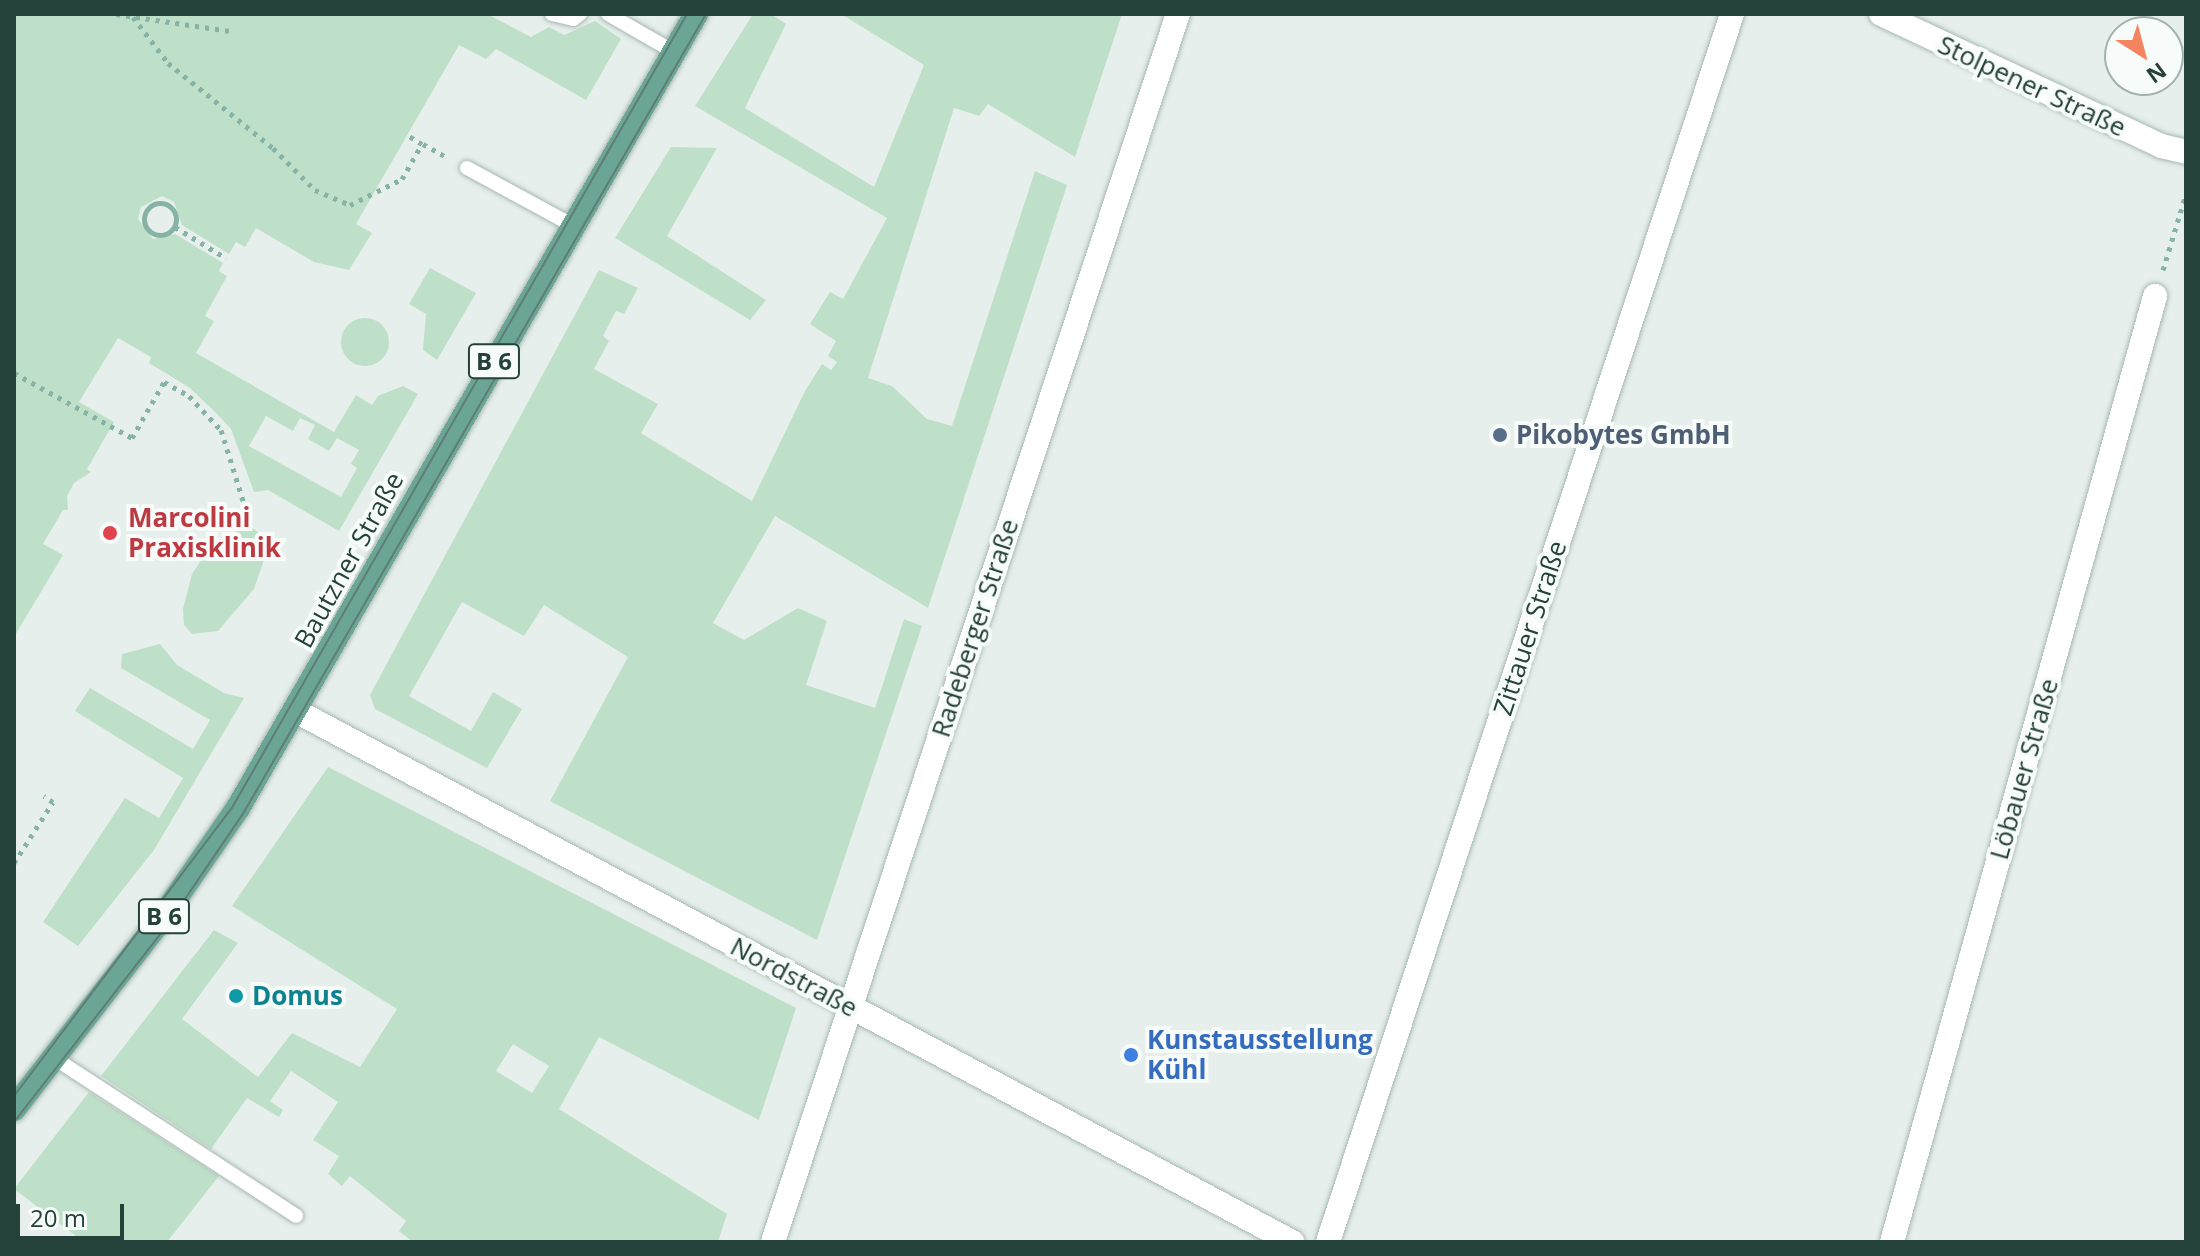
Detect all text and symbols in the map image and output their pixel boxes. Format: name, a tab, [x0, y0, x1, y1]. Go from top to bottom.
north arrow	[2104, 16, 2184, 96]
street label: Stolpener Straße	[1933, 29, 2131, 143]
text: N	[2141, 56, 2173, 91]
road number: B 6	[466, 341, 522, 381]
place label: Pikobytes GmbH	[1516, 419, 1731, 451]
marker: Pikobytes GmbH	[1491, 426, 1509, 444]
street label: Bautzner Straße	[288, 467, 410, 653]
place label: Marcolini Praxisklinik	[128, 502, 281, 564]
street label: Radeberger Straße	[925, 515, 1025, 741]
marker: Marcolini Praxisklinik	[99, 522, 121, 544]
street label: Zittauer Straße	[1487, 537, 1573, 719]
street label: Löbauer Straße	[1983, 675, 2065, 863]
road number: B 6	[136, 896, 192, 936]
street label: Nordstraße	[725, 931, 863, 1023]
place label: Domus	[252, 980, 343, 1012]
marker: Domus	[227, 987, 245, 1005]
place label: Kunstausstellung Kühl	[1147, 1024, 1373, 1086]
marker: Kunstausstellung Kühl	[1122, 1046, 1140, 1064]
scale bar	[20, 1188, 128, 1238]
text: 20 m	[30, 1201, 86, 1234]

